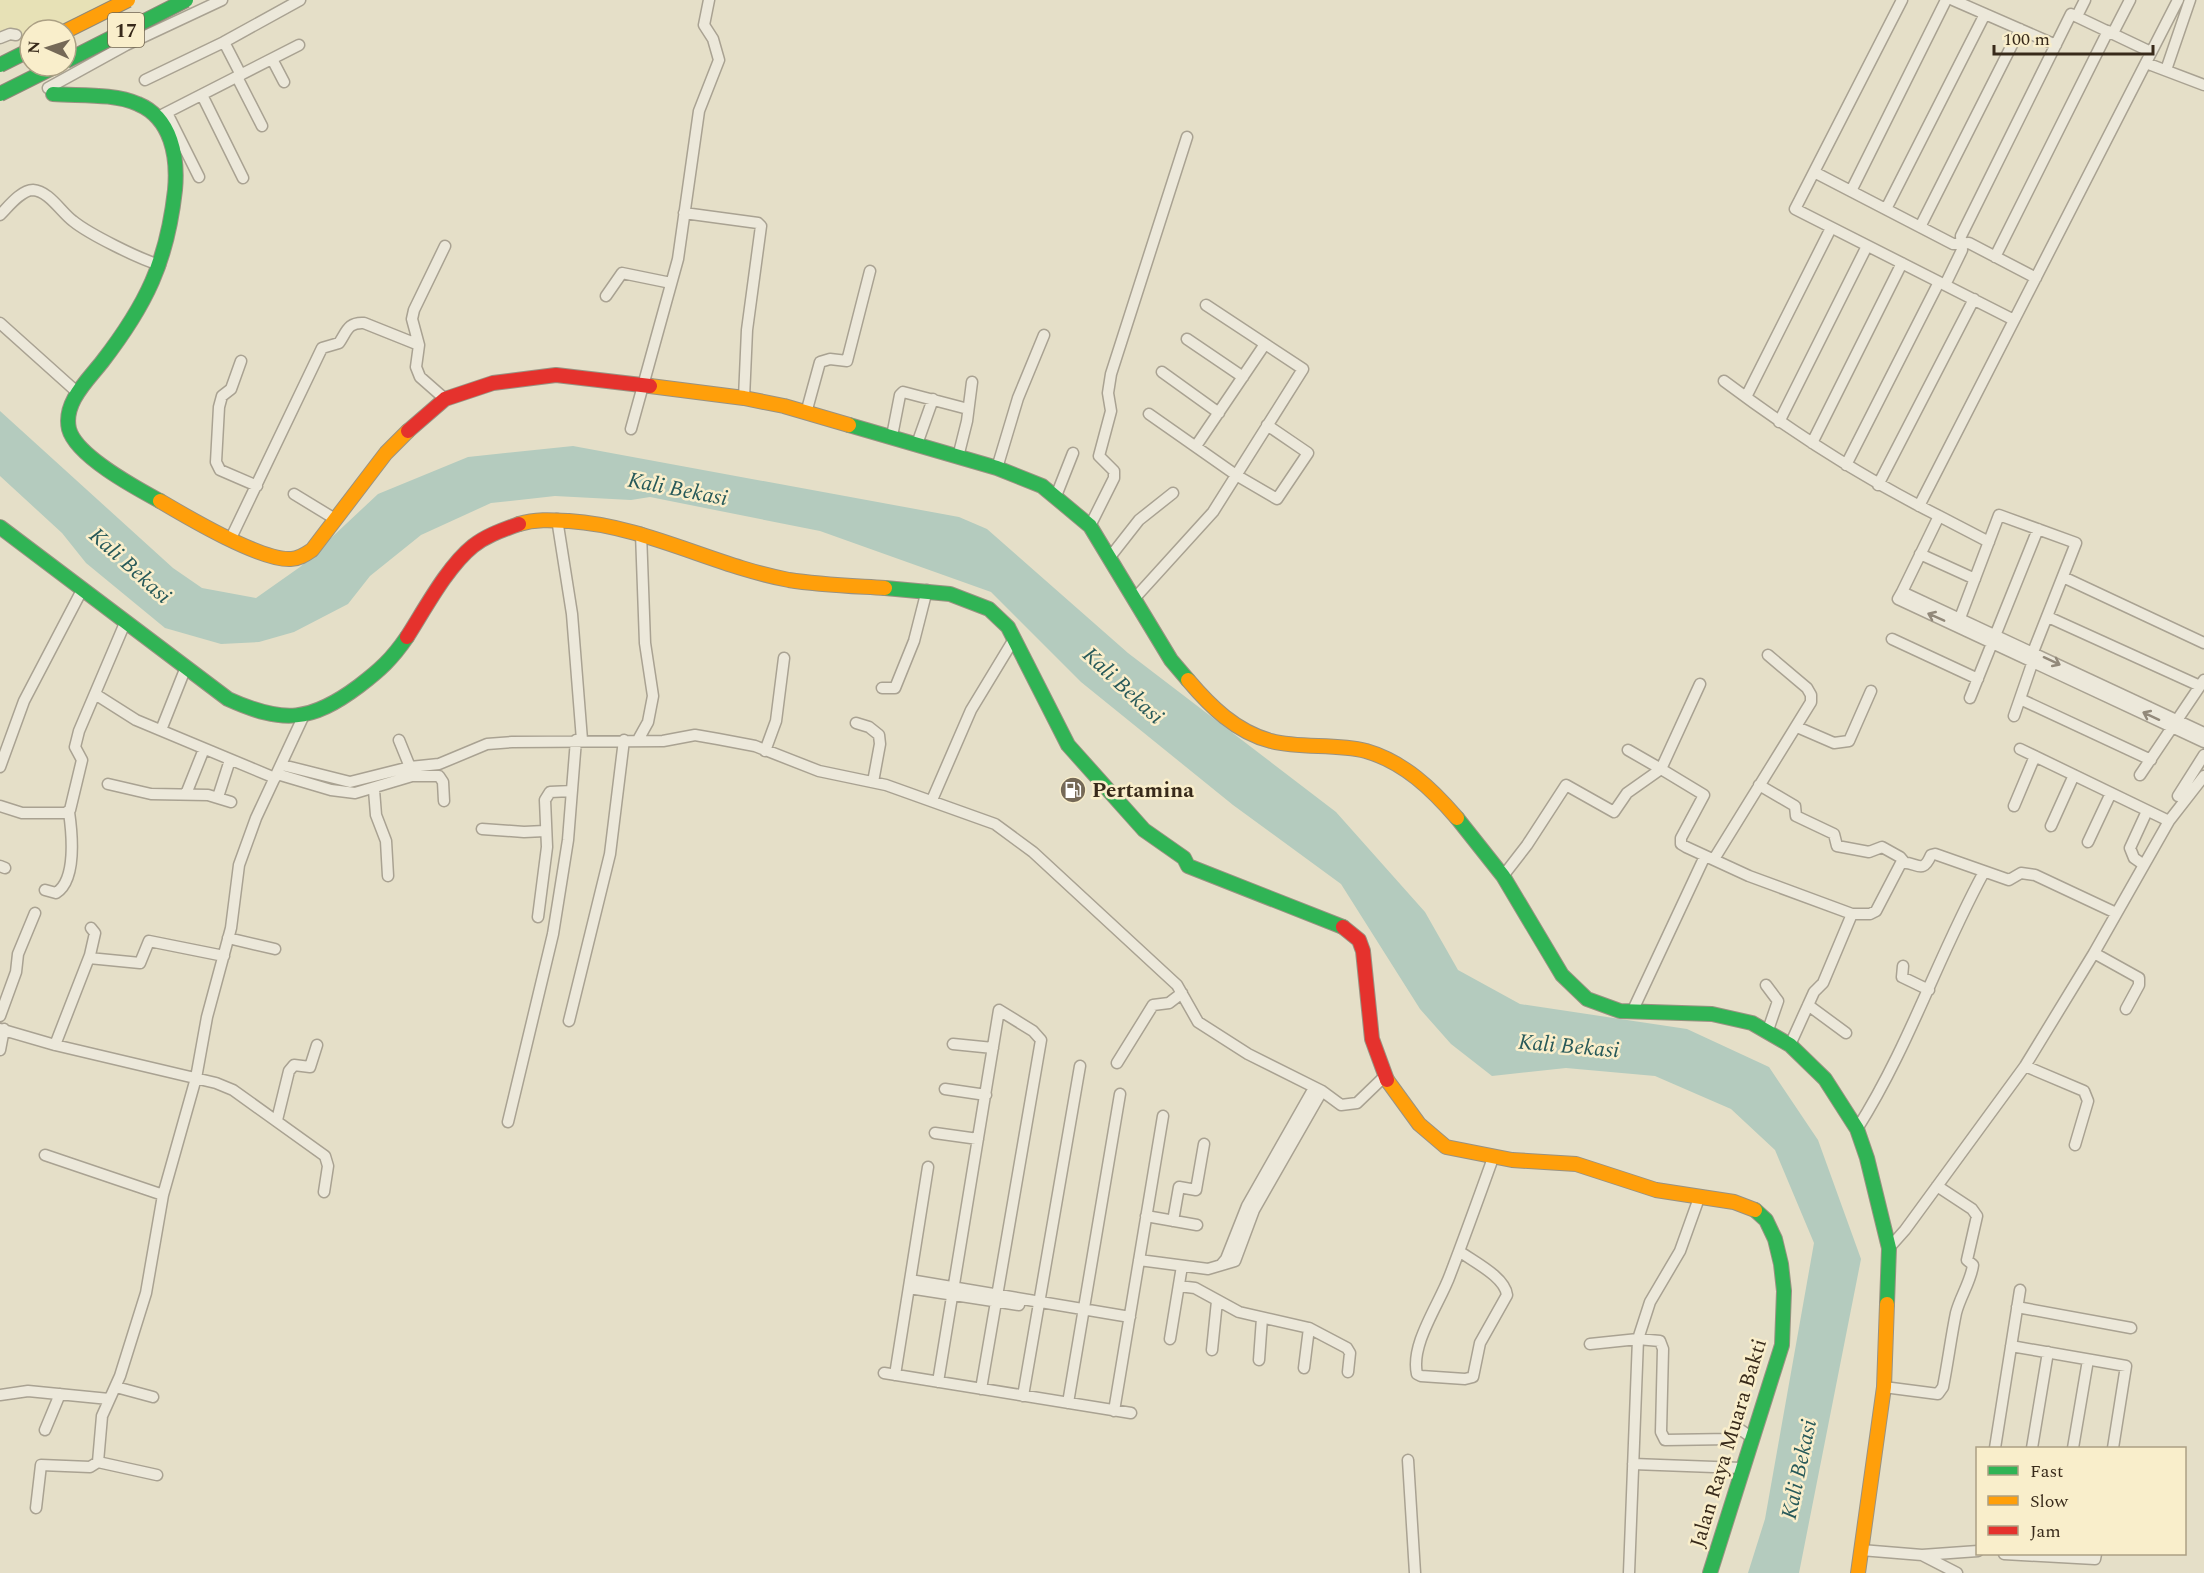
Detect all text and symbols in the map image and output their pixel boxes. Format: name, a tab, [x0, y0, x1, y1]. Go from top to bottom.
road number: 17	[108, 13, 144, 47]
north arrow	[18, 18, 78, 78]
scale bar	[1994, 18, 2153, 56]
text: 100 m	[2003, 26, 2050, 53]
text: N	[22, 40, 46, 54]
water label: Kali Bekasi	[625, 464, 731, 515]
water label: Kali Bekasi	[81, 520, 179, 612]
one-way arrow	[1928, 610, 1946, 622]
water label: Kali Bekasi	[1075, 639, 1171, 733]
one-way arrow	[2043, 656, 2061, 668]
one-way arrow	[2143, 710, 2161, 722]
fuel station icon: Pertamina	[1058, 775, 1088, 805]
place label: Pertamina	[1092, 775, 1194, 807]
water label: Kali Bekasi	[1517, 1026, 1621, 1067]
street label: Jalan Raya Muara Bakti	[1682, 1335, 1776, 1552]
water label: Kali Bekasi	[1773, 1416, 1826, 1522]
legend	[1976, 1447, 2186, 1555]
text: Fast	[2030, 1458, 2063, 1485]
text: Slow	[2030, 1488, 2069, 1515]
text: Jam	[2030, 1518, 2061, 1545]

